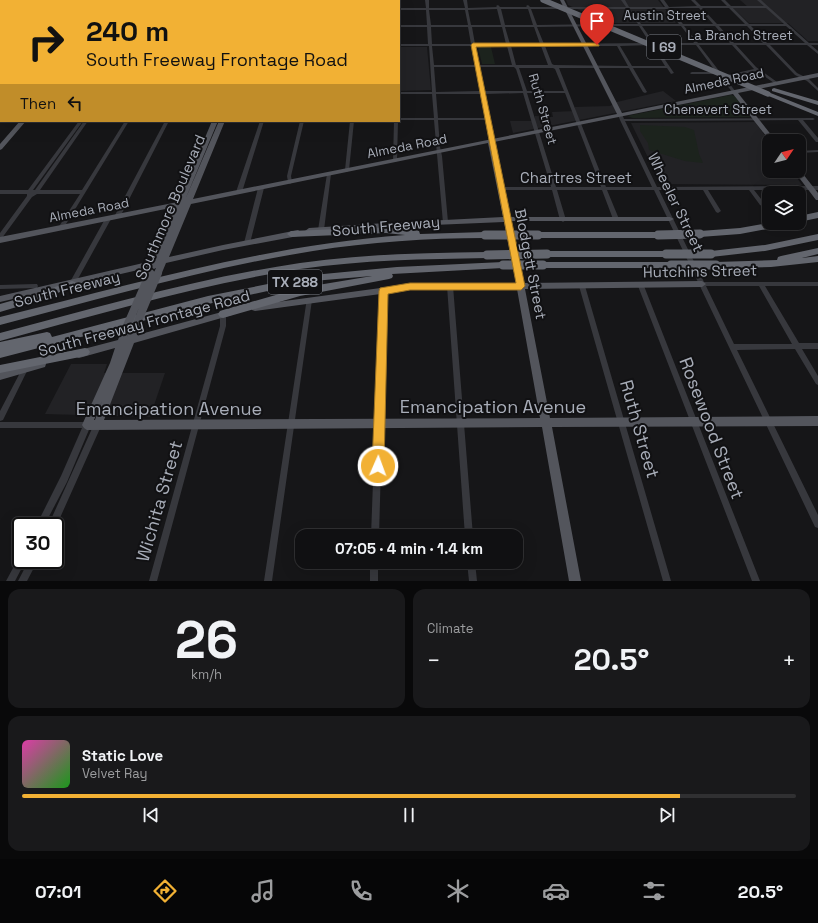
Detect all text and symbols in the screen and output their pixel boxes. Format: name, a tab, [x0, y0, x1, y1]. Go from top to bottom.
pin	[580, 4, 614, 45]
street label: Austin Street	[623, 7, 707, 24]
icon: arrive	[586, 10, 608, 32]
text: 240 m	[86, 13, 169, 49]
icon: right	[20, 16, 72, 68]
street label: La Branch Street	[687, 27, 793, 44]
road number: I 69	[647, 35, 681, 59]
text: South Freeway Frontage Road	[86, 48, 348, 71]
street label: Almeda Road	[682, 64, 766, 98]
street label: Ruth Street	[525, 71, 561, 147]
icon: left	[64, 92, 86, 114]
text: Then	[20, 94, 56, 113]
street label: Chenevert Street	[664, 101, 772, 118]
street label: Almeda Road	[365, 130, 449, 162]
street label: Southmore Boulevard	[131, 131, 209, 283]
north arrow	[762, 134, 806, 178]
map controls	[762, 134, 806, 230]
street label: Wheeler Street	[644, 149, 708, 255]
street label: Chartres Street	[520, 168, 632, 187]
button: layers	[762, 186, 806, 230]
street label: Almeda Road	[47, 194, 131, 226]
street label: Blodgett Street	[511, 207, 551, 321]
street label: South Freeway	[331, 212, 441, 240]
street label: Hutchins Street	[643, 261, 757, 281]
street label: South Freeway	[12, 267, 122, 311]
road number: TX 288	[268, 270, 322, 294]
street label: South Freeway Frontage Road	[36, 286, 252, 360]
street label: Rosewood Street	[674, 354, 750, 502]
street label: Ruth Street	[615, 377, 665, 481]
street label: Emancipation Avenue	[400, 395, 586, 418]
street label: Emancipation Avenue	[76, 397, 262, 420]
street label: Wichita Street	[131, 438, 187, 564]
position arrow	[357, 445, 399, 487]
speed limit sign: 30	[12, 517, 64, 569]
text: 07:05 · 4 min · 1.4 km	[335, 539, 483, 558]
text: 26	[175, 607, 238, 673]
text: Climate	[427, 620, 473, 637]
text: 20.5°	[574, 640, 649, 679]
text: −	[427, 646, 441, 674]
text: +	[782, 646, 796, 674]
text: km/h	[191, 666, 222, 683]
text: Static Love	[82, 746, 163, 765]
text: Velvet Ray	[82, 765, 147, 782]
icon: previous	[140, 804, 162, 826]
icon: pause	[398, 804, 420, 826]
icon: next	[656, 804, 678, 826]
icon: directions	[151, 877, 179, 905]
icon: music	[249, 877, 277, 905]
icon: phone	[347, 877, 375, 905]
icon: climate	[444, 877, 472, 905]
icon: car	[542, 877, 570, 905]
icon: filters	[640, 877, 668, 905]
text: 07:01	[35, 880, 81, 903]
text: 20.5°	[738, 880, 783, 903]

